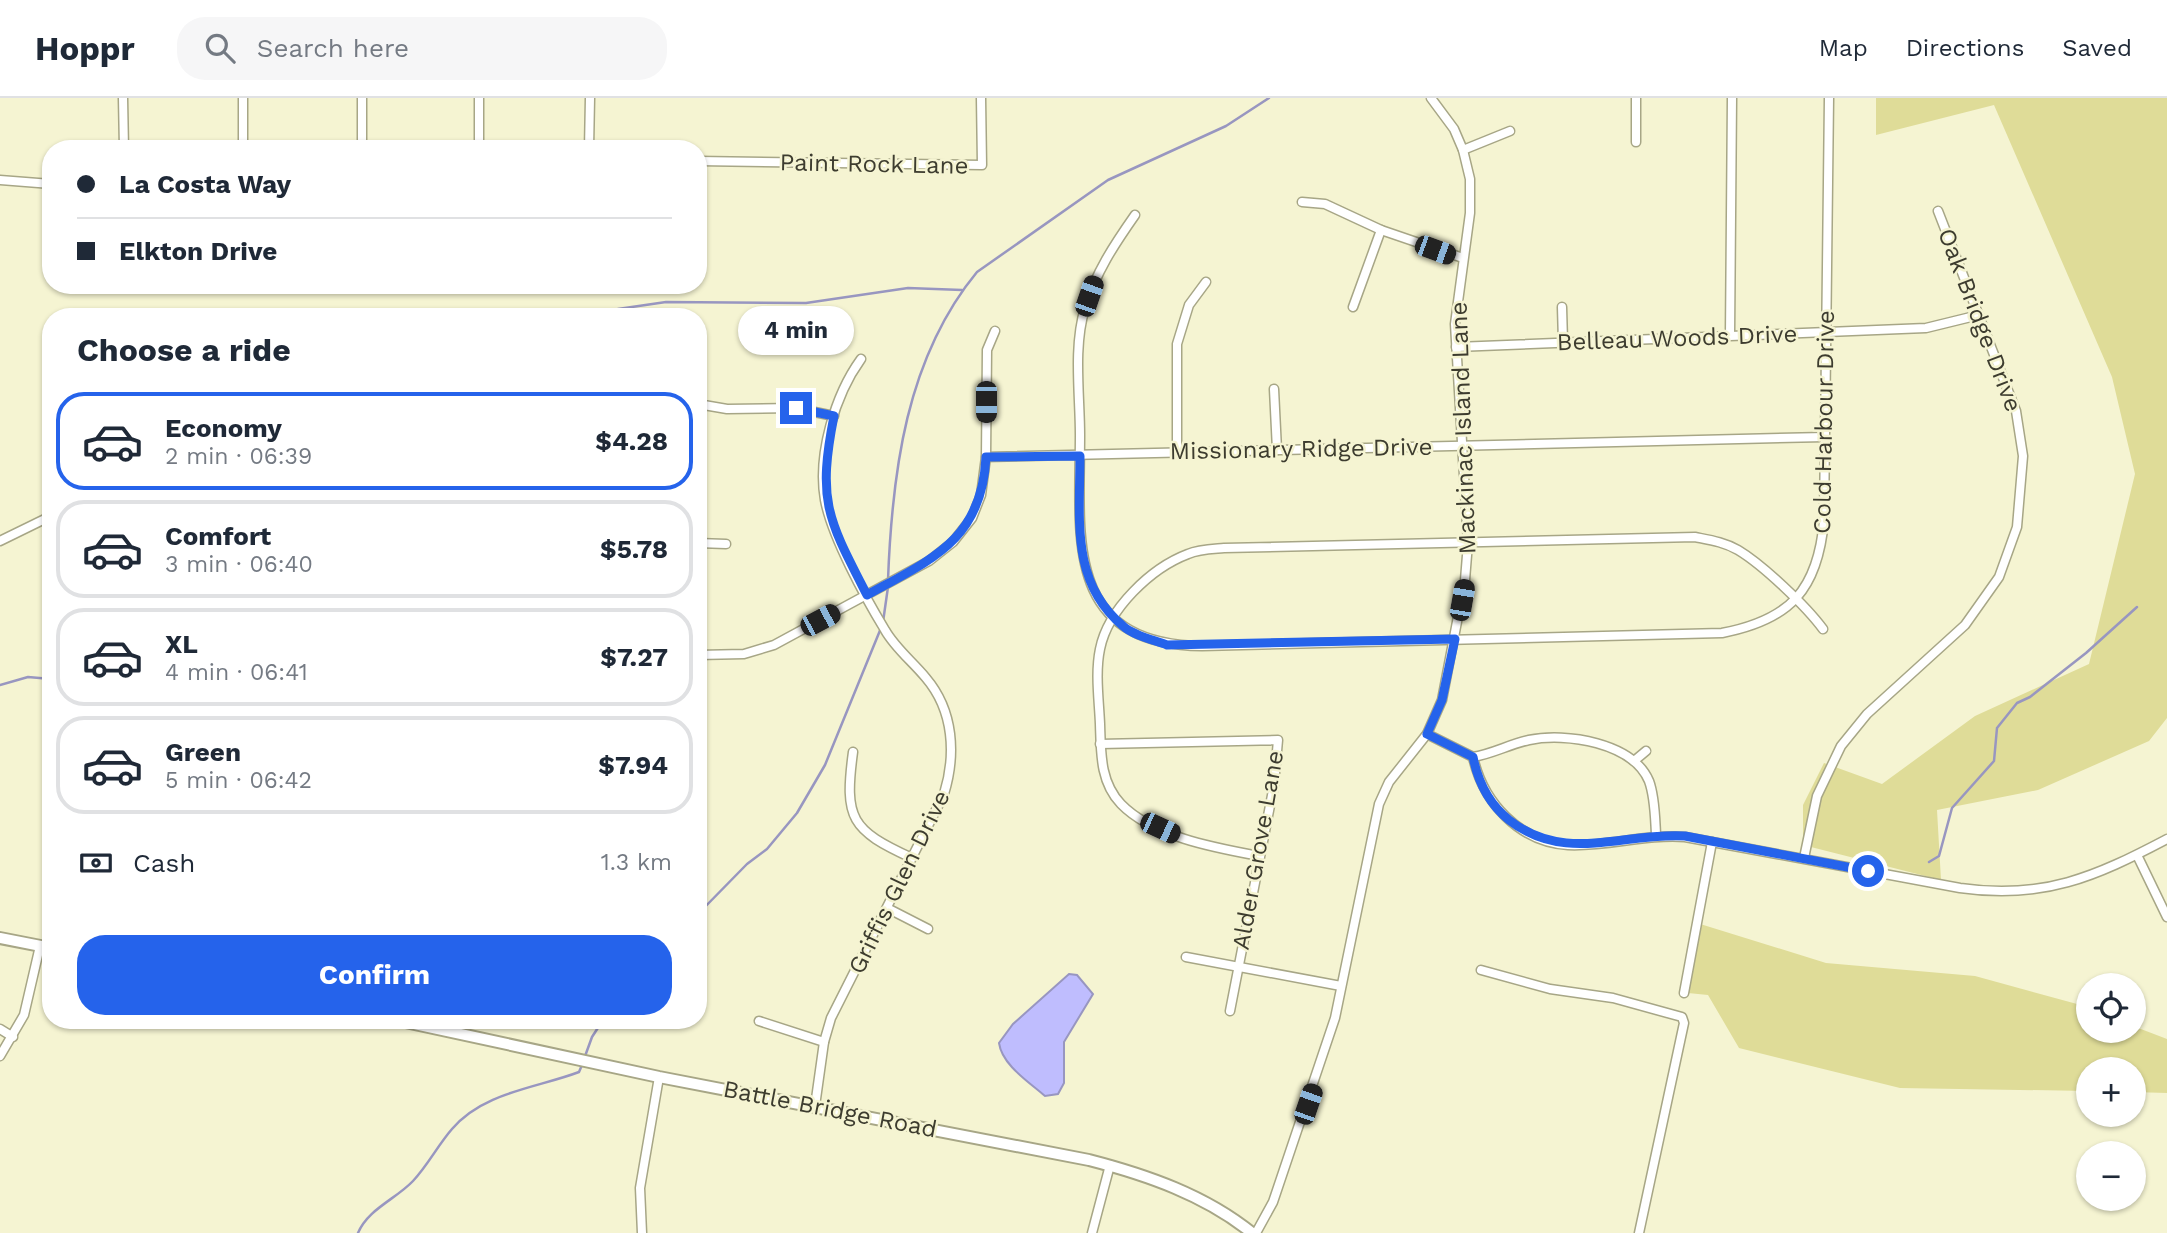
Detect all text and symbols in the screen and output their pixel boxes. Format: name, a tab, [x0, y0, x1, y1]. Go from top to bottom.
search box	[177, 17, 667, 80]
text: Hoppr	[35, 29, 135, 68]
icon: search	[201, 29, 239, 67]
text: Search here	[257, 33, 409, 63]
text: Map	[1819, 34, 1868, 62]
text: Directions	[1906, 34, 2024, 62]
text: Saved	[2062, 34, 2132, 62]
street label: Paint Rock Lane	[779, 148, 969, 180]
text: La Costa Way	[119, 169, 291, 199]
street label: Oak Bridge Drive	[1932, 224, 2028, 416]
car	[1412, 233, 1459, 267]
text: Elkton Drive	[119, 236, 277, 266]
car	[1073, 273, 1106, 319]
street label: Mackinac Island Lane	[1445, 301, 1481, 555]
callout: 4 min	[738, 306, 854, 356]
street label: Cold Harbour Drive	[1808, 310, 1840, 534]
text: 4 min	[764, 317, 828, 344]
street label: Belleau Woods Drive	[1556, 320, 1798, 356]
text: Choose a ride	[77, 331, 291, 369]
car	[976, 381, 997, 423]
route end	[780, 392, 812, 424]
icon: car	[81, 410, 144, 473]
text: Economy	[165, 413, 282, 443]
text: $4.28	[595, 426, 668, 456]
street label: Missionary Ridge Drive	[1169, 433, 1433, 465]
text: 2 min · 06:39	[165, 443, 312, 470]
icon: car	[81, 518, 144, 581]
text: Comfort	[165, 521, 271, 551]
text: $5.78	[600, 534, 668, 564]
text: 3 min · 06:40	[165, 551, 313, 578]
car	[1449, 577, 1476, 623]
car	[797, 601, 844, 639]
icon: car	[81, 626, 144, 689]
text: XL	[165, 629, 198, 659]
text: $7.27	[600, 642, 668, 672]
text: 4 min · 06:41	[165, 659, 308, 686]
icon: car	[81, 734, 144, 797]
text: Green	[165, 737, 241, 767]
street label: Alder Grove Lane	[1227, 748, 1289, 952]
text: $7.94	[598, 750, 668, 780]
text: 5 min · 06:42	[165, 767, 312, 794]
street label: Griffis Glen Drive	[842, 786, 956, 978]
car	[1137, 810, 1184, 846]
icon: cash	[77, 844, 115, 882]
text: Cash	[133, 848, 195, 878]
text: 1.3 km	[601, 849, 672, 876]
route start	[1852, 855, 1884, 887]
button: Confirm	[77, 935, 672, 1015]
map controls	[2076, 973, 2146, 1211]
button: locate	[2076, 973, 2146, 1043]
button: +	[2076, 1057, 2146, 1127]
street label: Battle Bridge Road	[721, 1075, 939, 1143]
car	[1292, 1081, 1325, 1127]
button: −	[2076, 1141, 2146, 1211]

